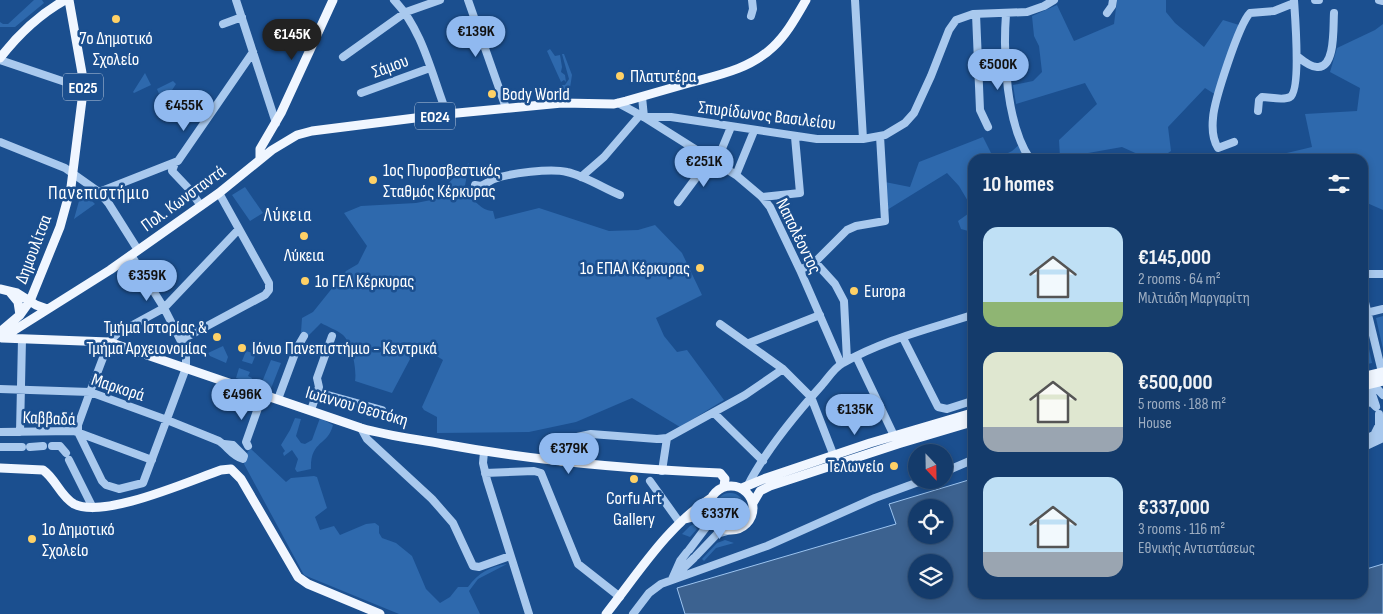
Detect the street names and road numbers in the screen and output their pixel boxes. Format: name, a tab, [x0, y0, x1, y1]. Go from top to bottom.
street label: Σάμου	[369, 50, 411, 83]
road number: ΕΟ25	[63, 74, 103, 100]
street label: Σπυρίδωνος Βασιλείου	[697, 97, 837, 134]
road number: ΕΟ24	[415, 102, 455, 130]
street label: Πολ. Κωνσταντά	[137, 161, 230, 236]
street label: Ναπολέοντος	[771, 195, 826, 277]
street label: Δημουλίτσα	[11, 211, 56, 286]
street label: Μαρκορά	[89, 369, 147, 406]
street label: Ιωάννου Θεοτόκη	[303, 382, 411, 431]
street label: Καββαδά	[22, 407, 76, 430]

